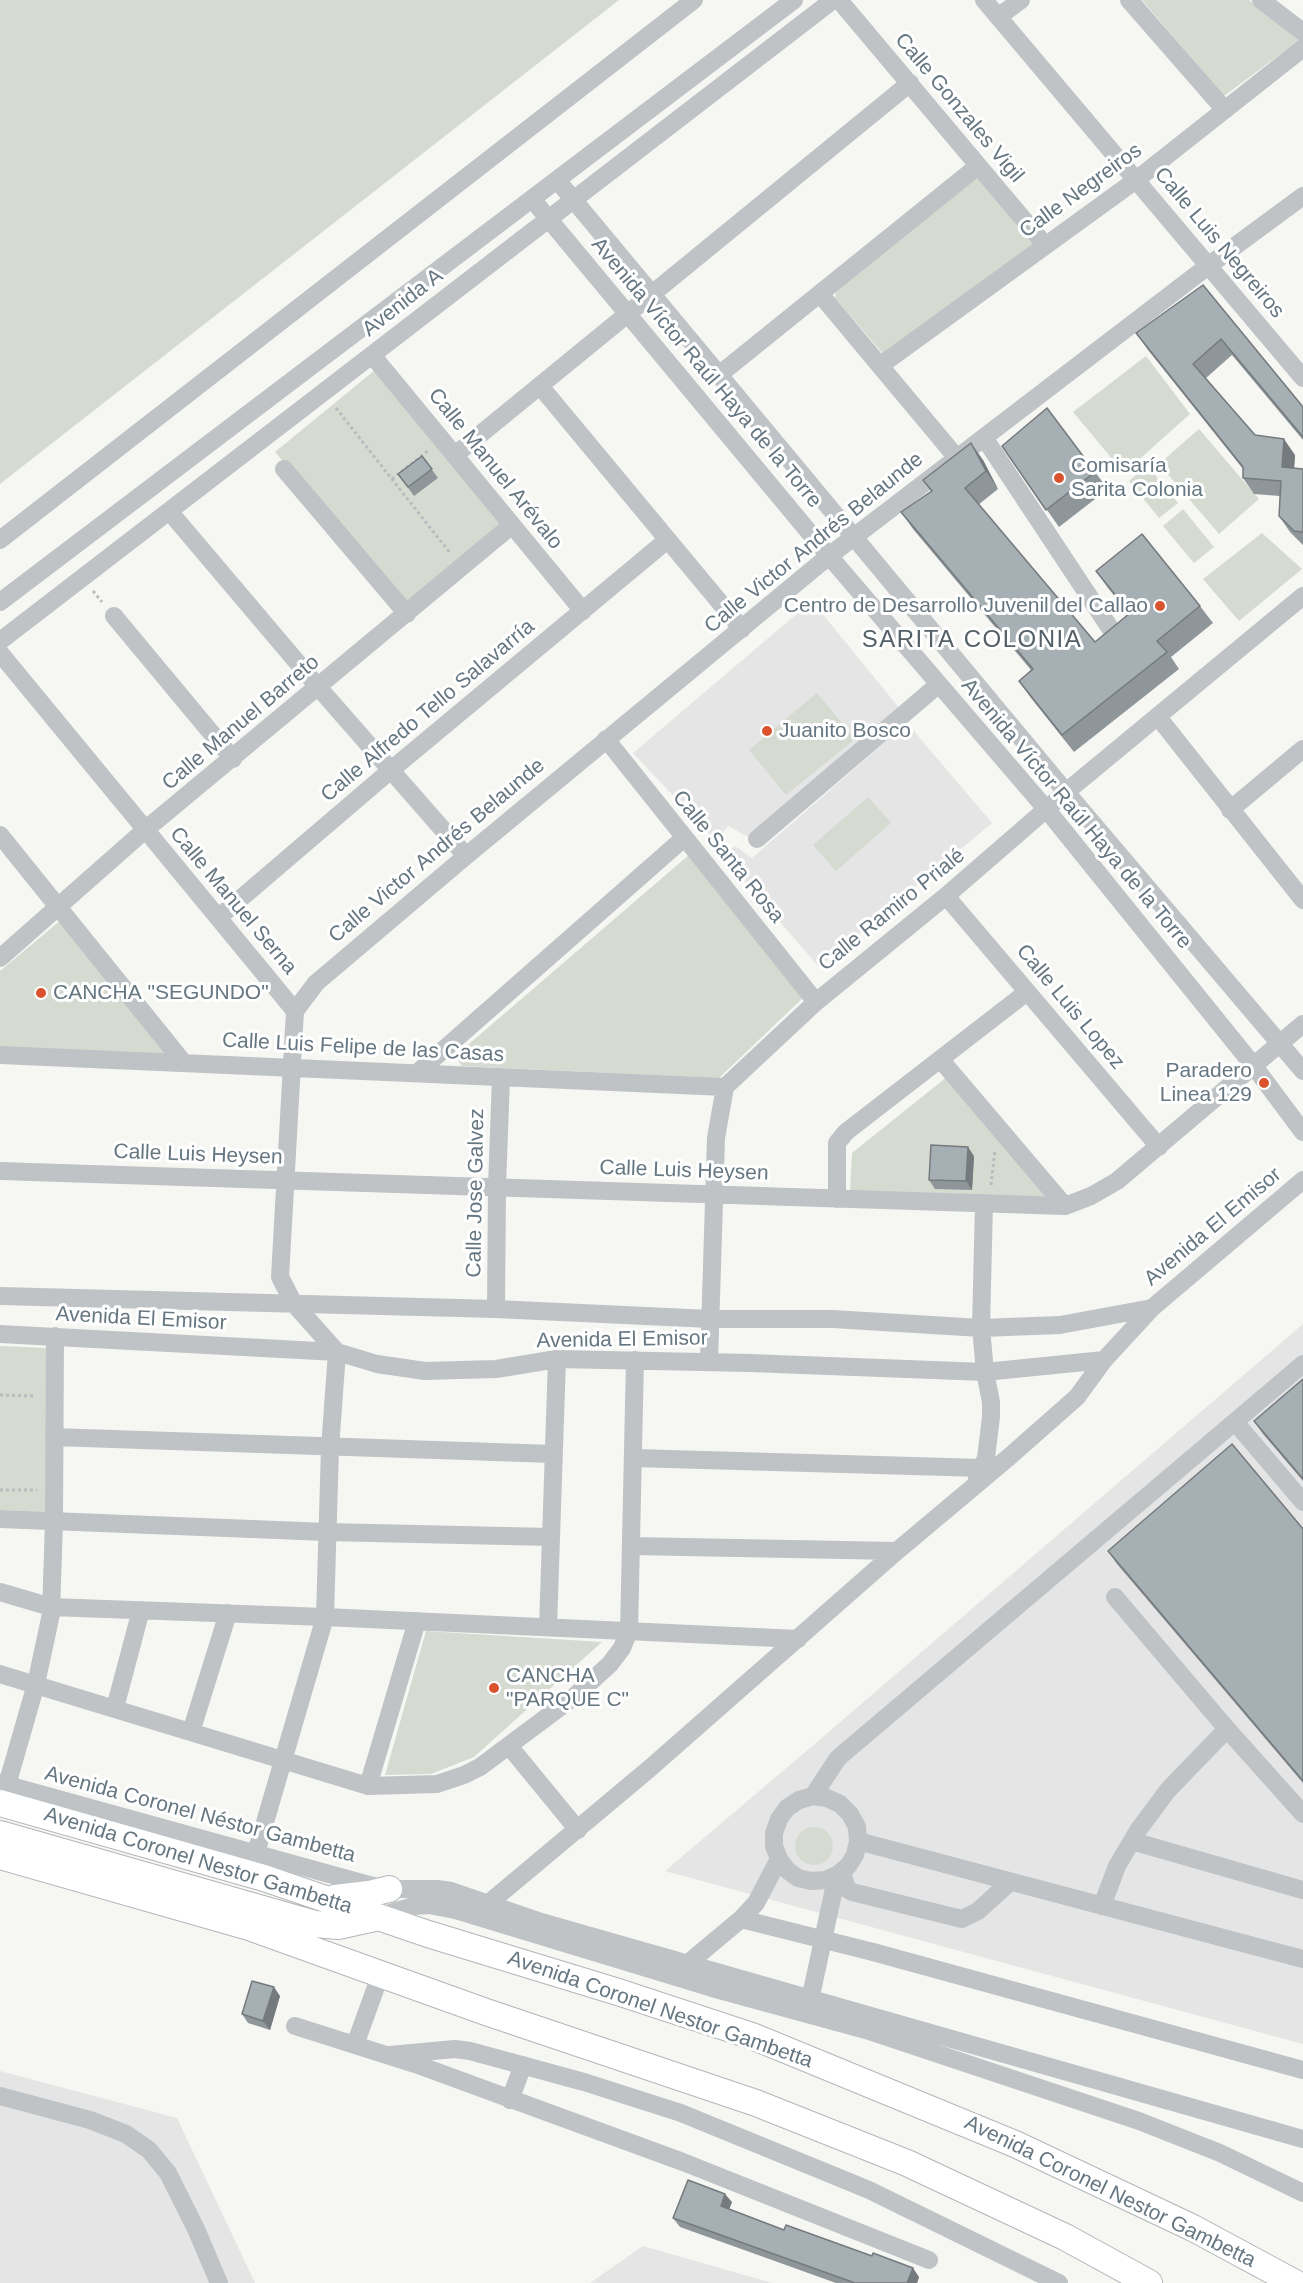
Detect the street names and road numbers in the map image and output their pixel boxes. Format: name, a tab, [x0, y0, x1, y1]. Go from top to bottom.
street label: Calle Gonzales Vigil	[889, 28, 1029, 188]
street label: Calle Negreiros	[1015, 138, 1147, 244]
street label: Calle Luis Negreiros	[1149, 162, 1289, 324]
street label: Avenida Víctor Raúl Haya de la Torre	[585, 233, 827, 513]
street label: Avenida A	[358, 264, 448, 342]
street label: Calle Manuel Arévalo	[422, 384, 568, 554]
street label: Calle Victor Andrés Belaunde	[700, 447, 928, 639]
street label: Calle Alfredo Tello Salavarría	[316, 614, 540, 808]
street label: Calle Manuel Barreto	[157, 650, 325, 796]
street label: Avenida Víctor Raúl Haya de la Torre	[955, 674, 1197, 954]
street label: Calle Victor Andrés Belaunde	[324, 753, 550, 949]
street label: Calle Santa Rosa	[667, 786, 789, 928]
street label: Calle Manuel Serna	[164, 822, 302, 980]
street label: Calle Ramiro Prialé	[814, 843, 970, 977]
street label: Calle Luis Lopez	[1010, 939, 1130, 1075]
street label: Calle Luis Felipe de las Casas	[221, 1028, 505, 1068]
street label: Calle Jose Galvez	[462, 1108, 490, 1278]
street label: Calle Luis Heysen	[113, 1139, 283, 1171]
street label: Calle Luis Heysen	[599, 1155, 769, 1187]
street label: Avenida El Emisor	[1139, 1162, 1287, 1292]
street label: Avenida El Emisor	[55, 1302, 227, 1336]
street label: Avenida El Emisor	[536, 1326, 708, 1354]
street label: Avenida Coronel Néstor Gambetta	[42, 1761, 358, 1869]
street label: Avenida Coronel Nestor Gambetta	[41, 1802, 355, 1920]
street label: Avenida Coronel Nestor Gambetta	[504, 1946, 816, 2074]
street label: Avenida Coronel Nestor Gambetta	[960, 2110, 1260, 2274]

